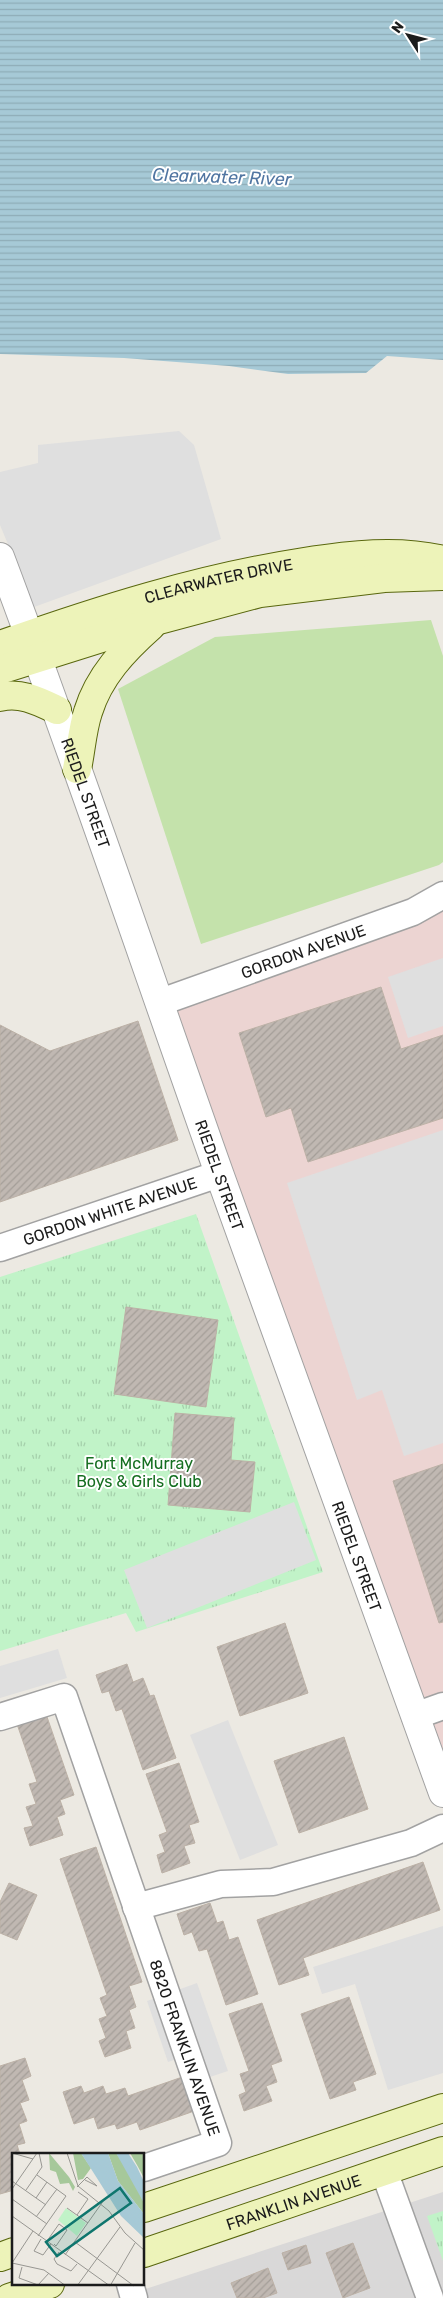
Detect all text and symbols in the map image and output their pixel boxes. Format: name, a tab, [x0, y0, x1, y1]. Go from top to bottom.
north arrow	[383, 10, 433, 60]
text: N	[388, 19, 408, 37]
water label: Clearwater River	[152, 164, 293, 190]
street label: CLEARWATER DRIVE	[142, 555, 294, 608]
street label: RIEDEL STREET	[57, 735, 114, 851]
street label: GORDON AVENUE	[239, 921, 368, 983]
street label: RIEDEL STREET	[191, 1117, 248, 1233]
street label: GORDON WHITE AVENUE	[21, 1173, 199, 1250]
park label: Fort McMurray Boys & Girls Club	[76, 1454, 202, 1491]
street label: RIEDEL STREET	[328, 1499, 385, 1614]
street label: 8820 FRANKLIN AVENUE	[145, 1957, 224, 2139]
inset map	[12, 2153, 145, 2286]
street label: FRANKLIN AVENUE	[224, 2171, 364, 2234]

